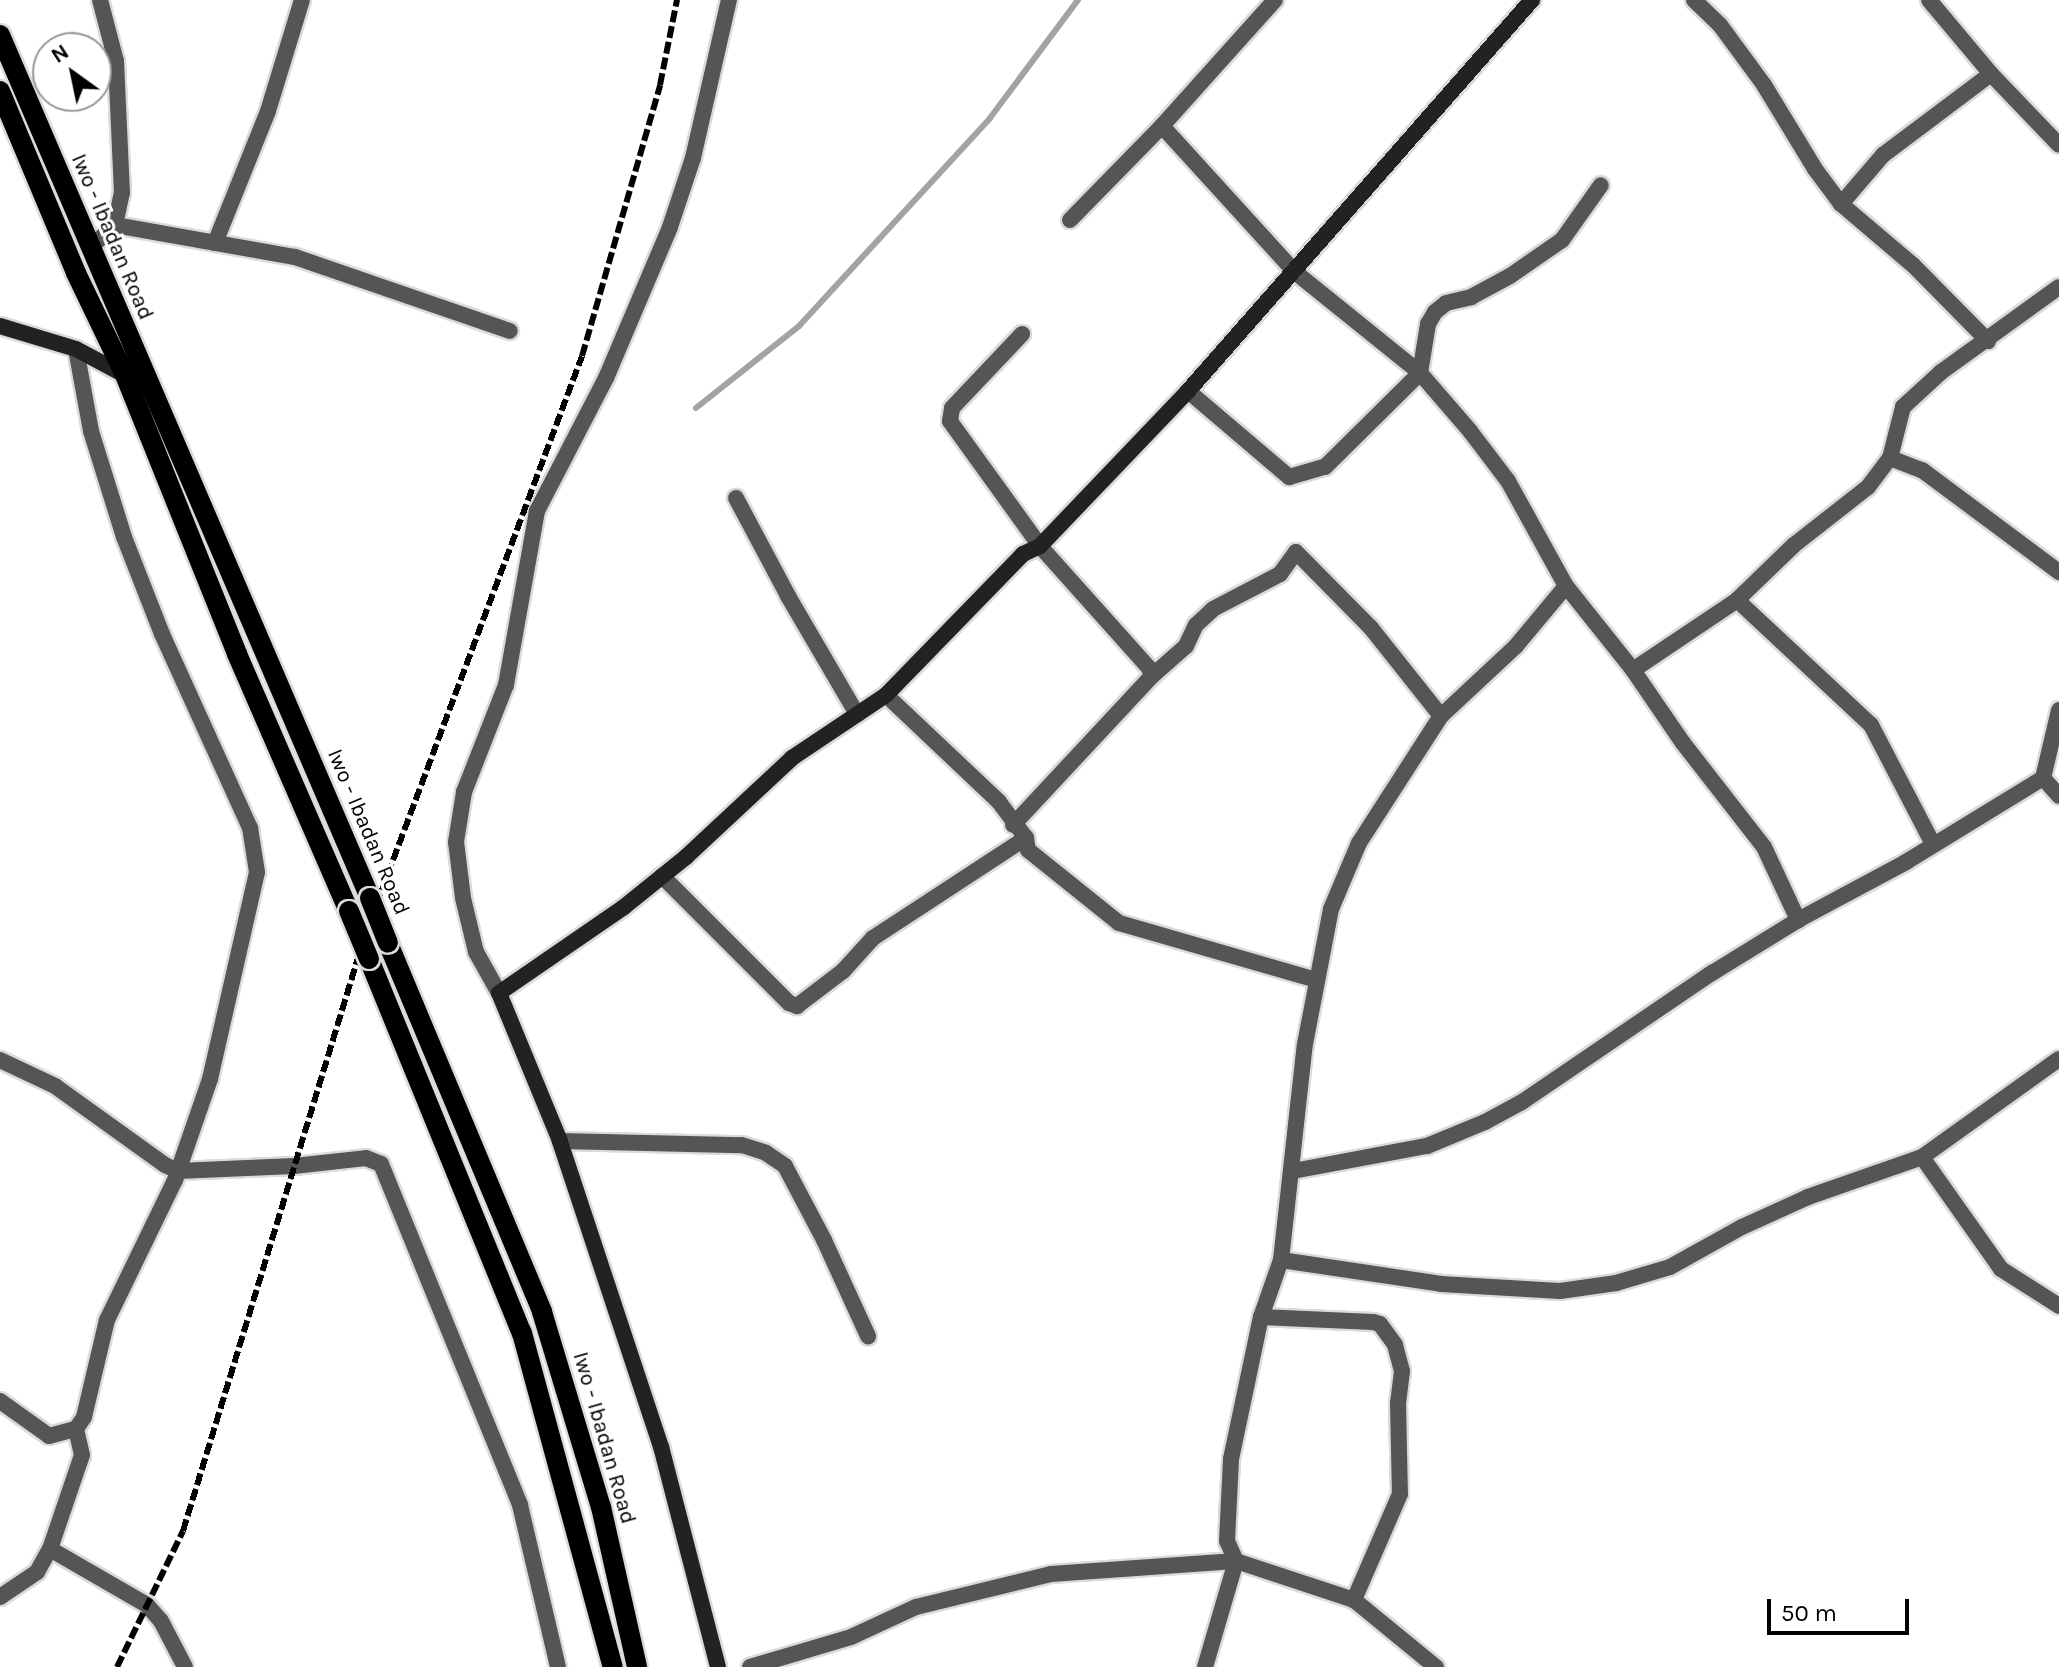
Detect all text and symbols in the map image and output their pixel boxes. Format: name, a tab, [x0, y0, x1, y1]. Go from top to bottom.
north arrow	[32, 32, 112, 112]
text: N	[46, 38, 74, 69]
street label: Iwo - Ibadan Road	[65, 150, 159, 324]
street label: Iwo - Ibadan Road	[321, 745, 415, 919]
street label: Iwo - Ibadan Road	[567, 1349, 641, 1527]
scale bar	[1771, 1583, 1913, 1633]
text: 50 m	[1781, 1599, 1837, 1627]

